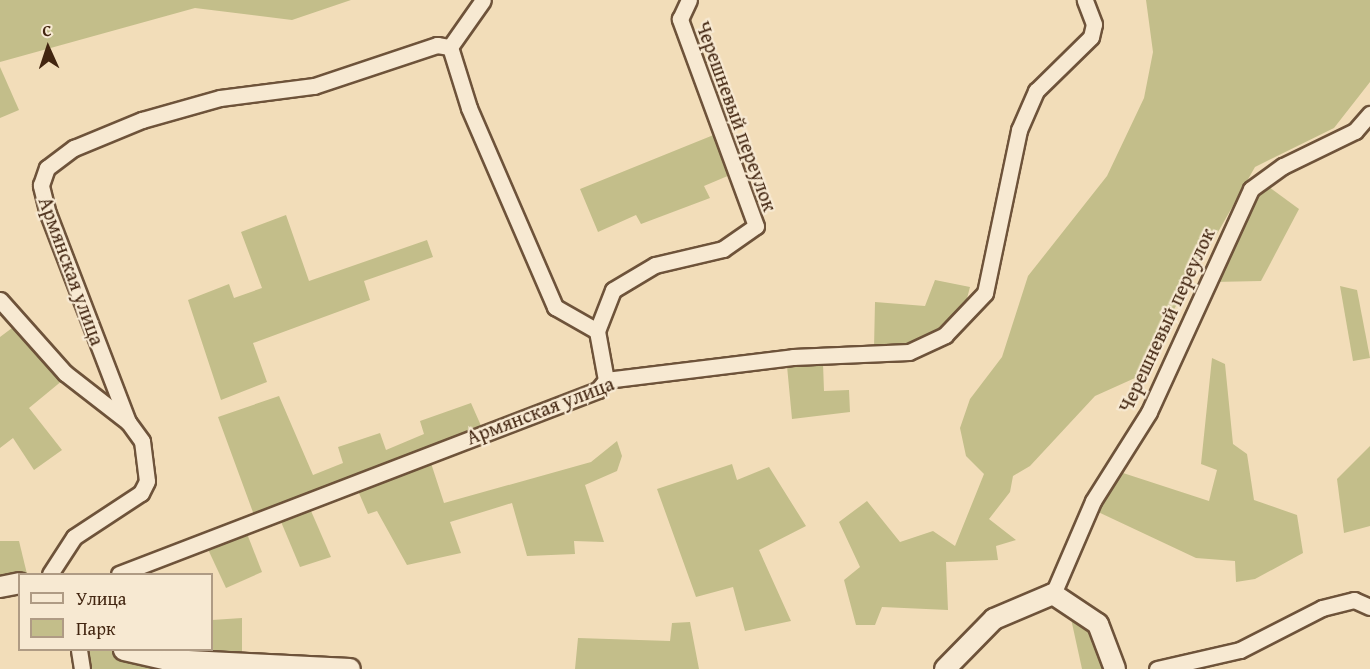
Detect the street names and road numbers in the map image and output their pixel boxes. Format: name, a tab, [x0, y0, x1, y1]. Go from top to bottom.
street label: Черешневый переулок	[691, 18, 783, 214]
street label: Армянская улица	[34, 193, 110, 349]
street label: Черешневый переулок	[1113, 224, 1219, 416]
street label: Армянская улица	[463, 371, 617, 449]

